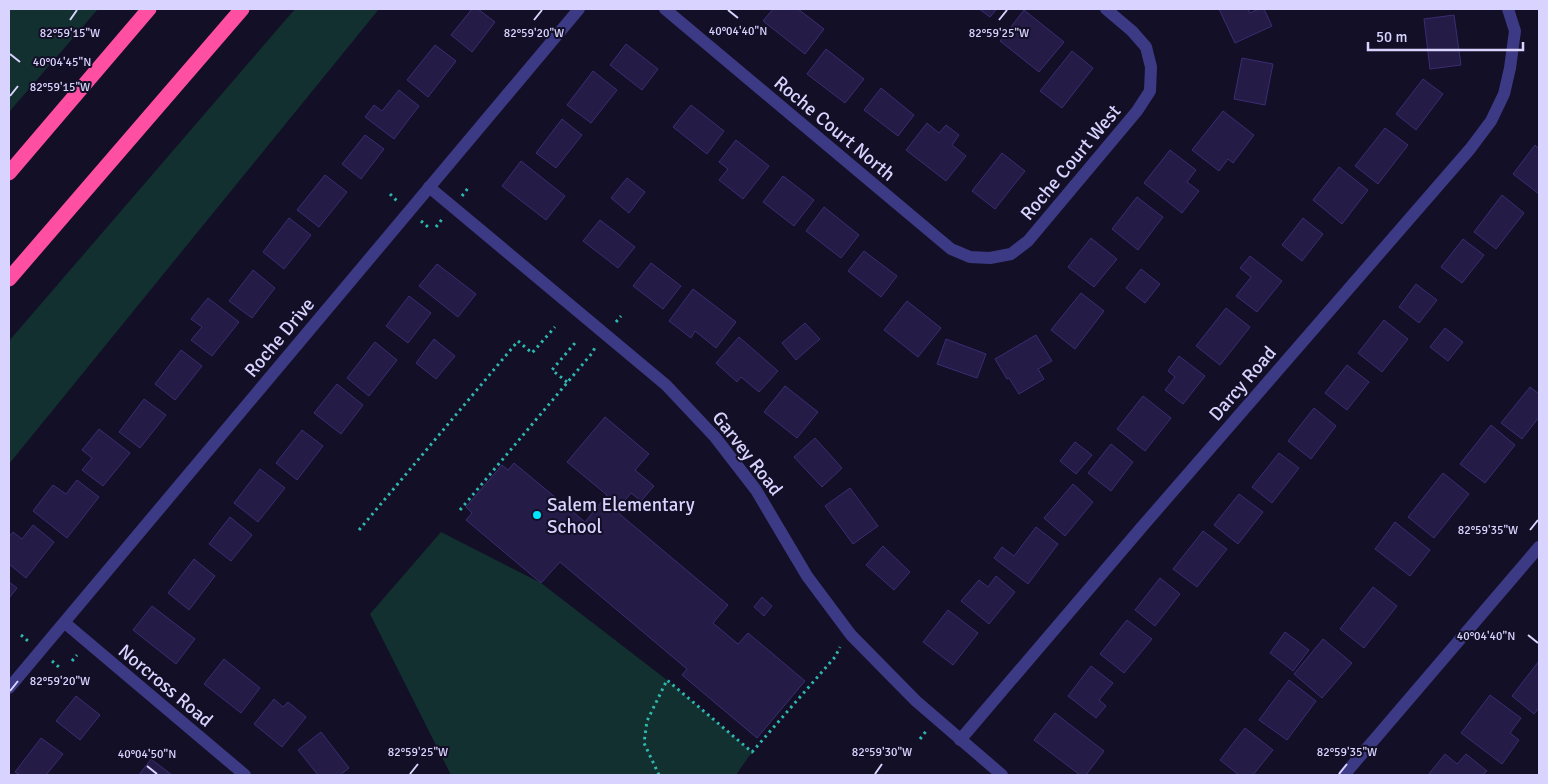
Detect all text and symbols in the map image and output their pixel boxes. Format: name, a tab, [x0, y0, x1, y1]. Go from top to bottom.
scale bar	[1368, 20, 1523, 52]
text: 40°04'40"N	[709, 24, 767, 39]
text: 82°59'15"W	[40, 26, 100, 41]
text: 82°59'20"W	[504, 26, 564, 41]
text: 82°59'25"W	[969, 26, 1029, 41]
text: 50 m	[1376, 28, 1407, 46]
text: 40°04'45"N	[33, 55, 91, 70]
street label: Roche Court North	[769, 71, 900, 186]
text: 82°59'15"W	[30, 80, 90, 95]
street label: Roche Court West	[1015, 100, 1126, 225]
street label: Roche Drive	[240, 293, 320, 382]
street label: Darcy Road	[1204, 341, 1282, 426]
street label: Garvey Road	[707, 407, 788, 501]
place label: Salem Elementary School	[547, 493, 695, 539]
marker: Salem Elementary School	[531, 509, 543, 521]
text: 82°59'35"W	[1458, 523, 1518, 538]
text: 40°04'40"N	[1457, 629, 1515, 644]
street label: Norcross Road	[113, 639, 218, 732]
text: 82°59'20"W	[30, 674, 90, 689]
text: 82°59'25"W	[388, 745, 448, 760]
text: 82°59'30"W	[852, 745, 912, 760]
text: 82°59'35"W	[1317, 745, 1377, 760]
text: 40°04'50"N	[118, 747, 176, 762]

